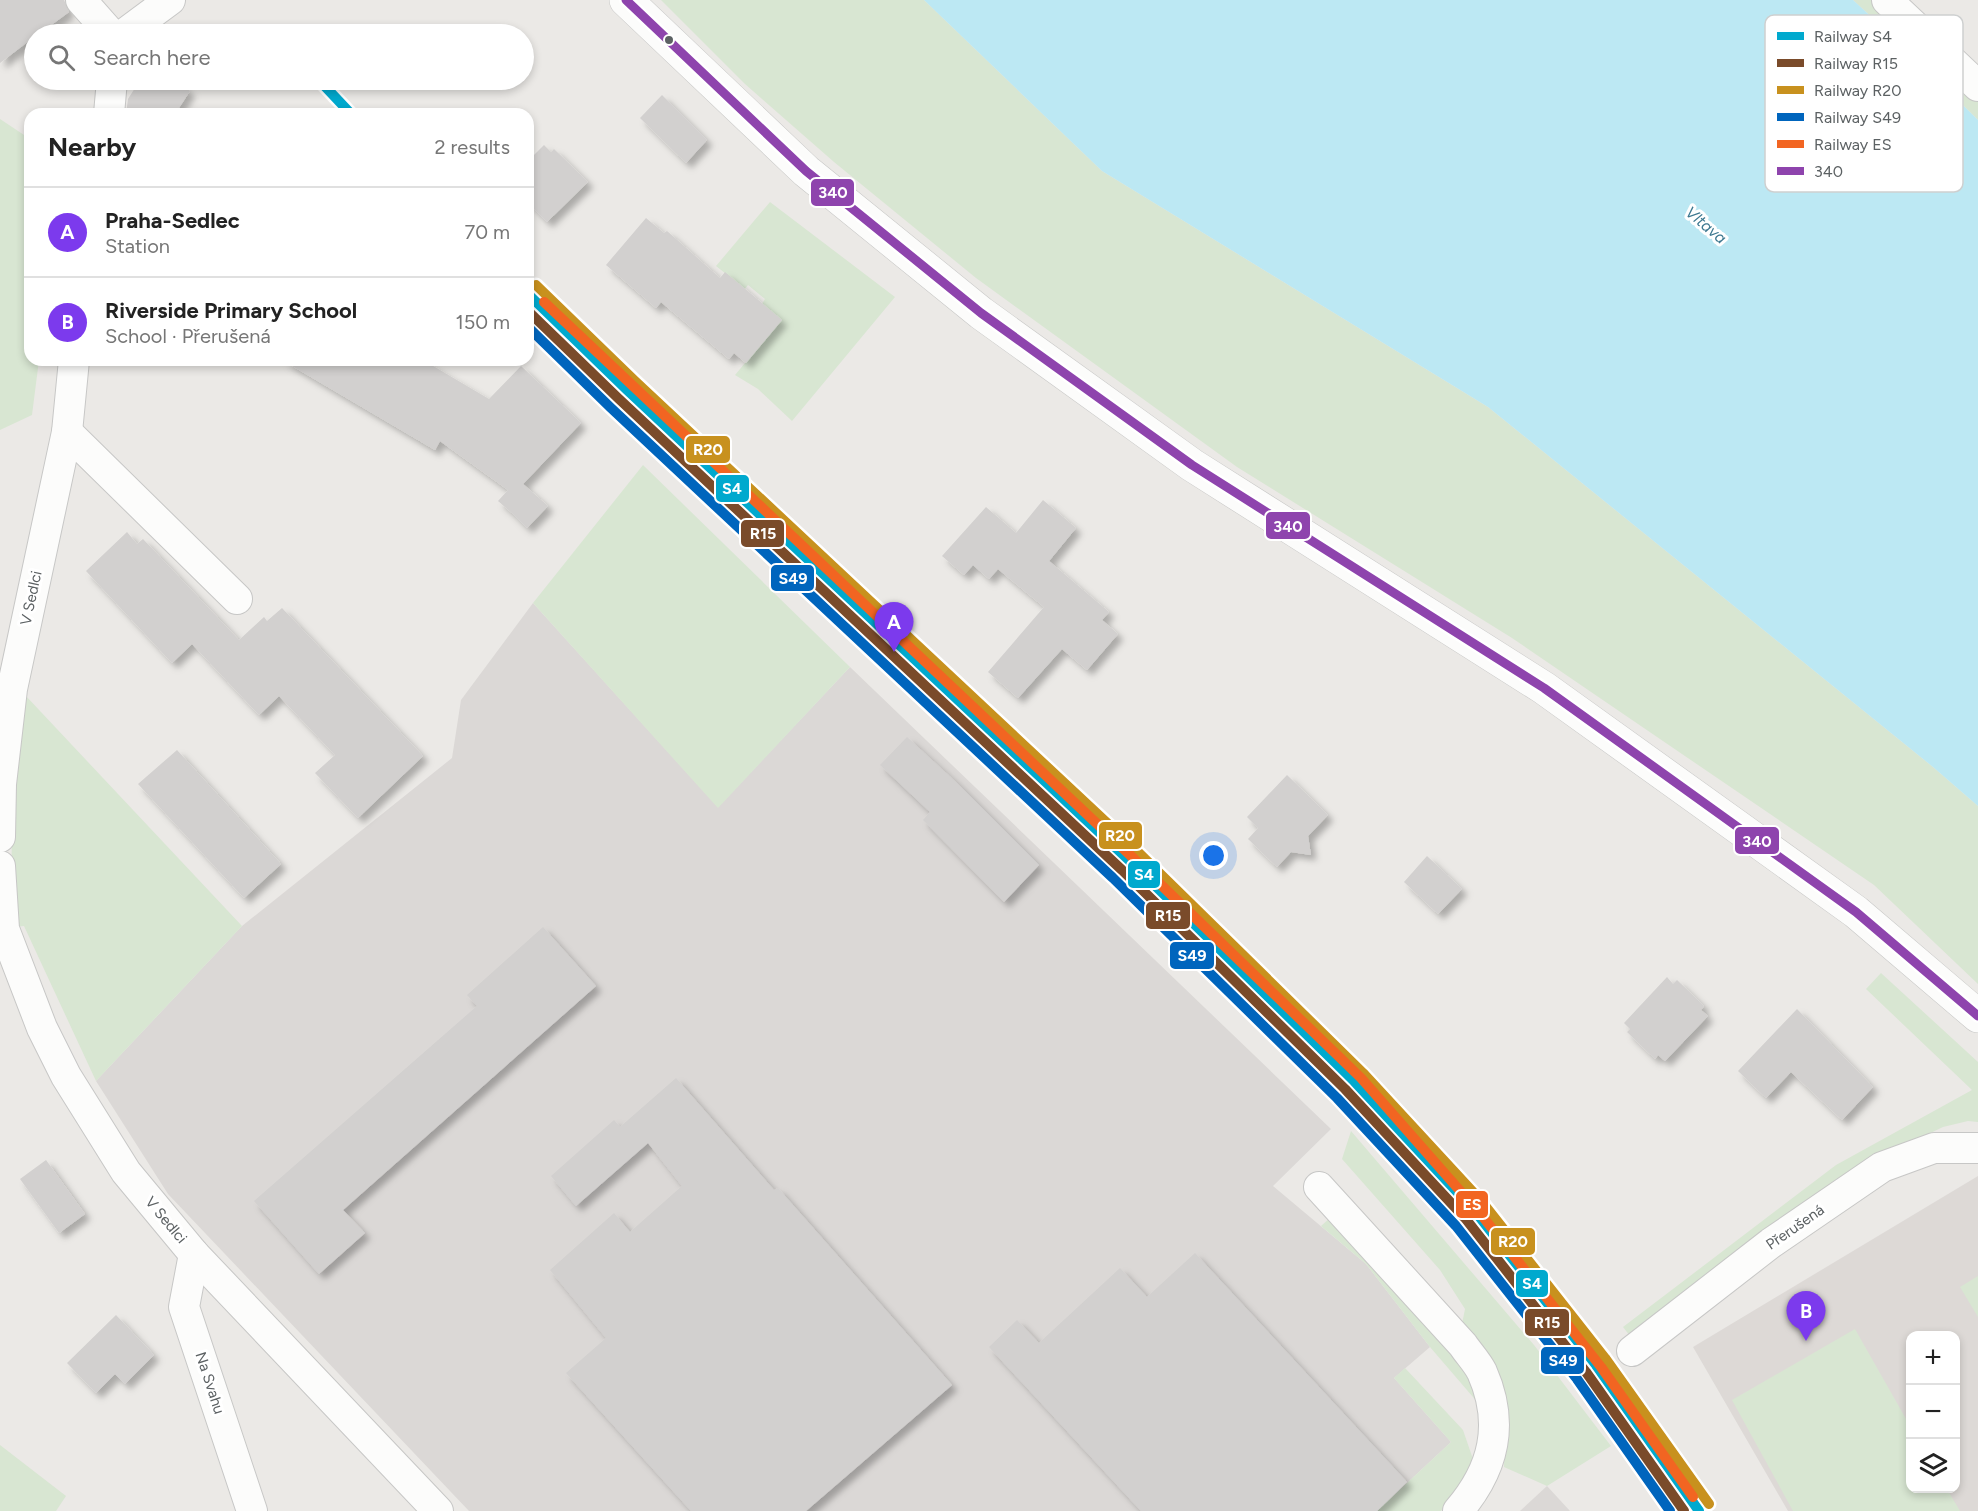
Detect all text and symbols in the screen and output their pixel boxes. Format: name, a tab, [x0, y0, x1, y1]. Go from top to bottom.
legend	[1765, 15, 1963, 192]
search box	[24, 24, 534, 90]
text: Railway S4	[1814, 27, 1892, 46]
unlabelled marker	[663, 34, 675, 46]
icon: search	[45, 41, 78, 74]
text: Search here	[93, 44, 211, 71]
text: Railway R15	[1814, 54, 1898, 73]
text: Railway R20	[1814, 81, 1901, 100]
text: Railway S49	[1814, 108, 1901, 127]
text: Nearby	[48, 131, 136, 163]
text: 2 results	[434, 135, 510, 159]
text: Railway ES	[1814, 135, 1892, 154]
text: 340	[1814, 162, 1843, 181]
line badge: 340	[810, 178, 855, 207]
text: 340	[818, 183, 848, 202]
water label: Vltava	[1682, 202, 1730, 248]
text: Praha-Sedlec	[105, 207, 240, 234]
text: A	[60, 220, 75, 244]
text: 70 m	[464, 220, 510, 244]
text: Station	[105, 234, 170, 258]
text: Riverside Primary School	[105, 297, 357, 324]
text: B	[61, 310, 74, 334]
text: 150 m	[455, 310, 510, 334]
text: School · Přerušená	[105, 324, 271, 348]
line badge: R20	[685, 435, 731, 464]
text: R20	[693, 440, 723, 459]
line badge: S4	[715, 474, 750, 503]
text: S4	[722, 479, 742, 498]
line badge: 340	[1265, 511, 1311, 540]
text: 340	[1273, 517, 1303, 536]
line badge: R15	[740, 519, 785, 548]
text: R15	[750, 524, 776, 543]
line badge: S49	[770, 564, 815, 592]
street label: V Sedlci	[16, 569, 46, 627]
text: S49	[778, 569, 808, 588]
pin: A	[874, 602, 914, 652]
line badge: R20	[1098, 821, 1143, 850]
text: R20	[1105, 826, 1135, 845]
line badge: 340	[1734, 826, 1780, 855]
text: 340	[1742, 832, 1772, 851]
your location	[1199, 841, 1228, 870]
line badge: S4	[1127, 860, 1161, 889]
text: S4	[1134, 865, 1154, 884]
line badge: R15	[1145, 901, 1191, 930]
text: R15	[1155, 906, 1181, 925]
line badge: S49	[1169, 941, 1215, 970]
text: S49	[1177, 946, 1207, 965]
line badge: ES	[1455, 1190, 1489, 1219]
street label: V Sedlci	[141, 1193, 191, 1247]
text: ES	[1462, 1195, 1482, 1214]
street label: Přerušená	[1763, 1201, 1827, 1253]
line badge: R20	[1490, 1227, 1536, 1256]
text: R20	[1498, 1232, 1528, 1251]
line badge: S4	[1515, 1269, 1549, 1298]
text: S4	[1522, 1274, 1542, 1293]
pin: B	[1786, 1292, 1826, 1341]
line badge: R15	[1524, 1308, 1570, 1337]
text: R15	[1534, 1313, 1560, 1332]
map controls	[1906, 1331, 1960, 1493]
button: +	[1906, 1331, 1960, 1385]
line badge: S49	[1540, 1346, 1585, 1375]
street label: Na Svahu	[192, 1350, 228, 1416]
text: S49	[1548, 1351, 1578, 1370]
button: −	[1906, 1385, 1960, 1439]
button: layers	[1906, 1439, 1960, 1493]

